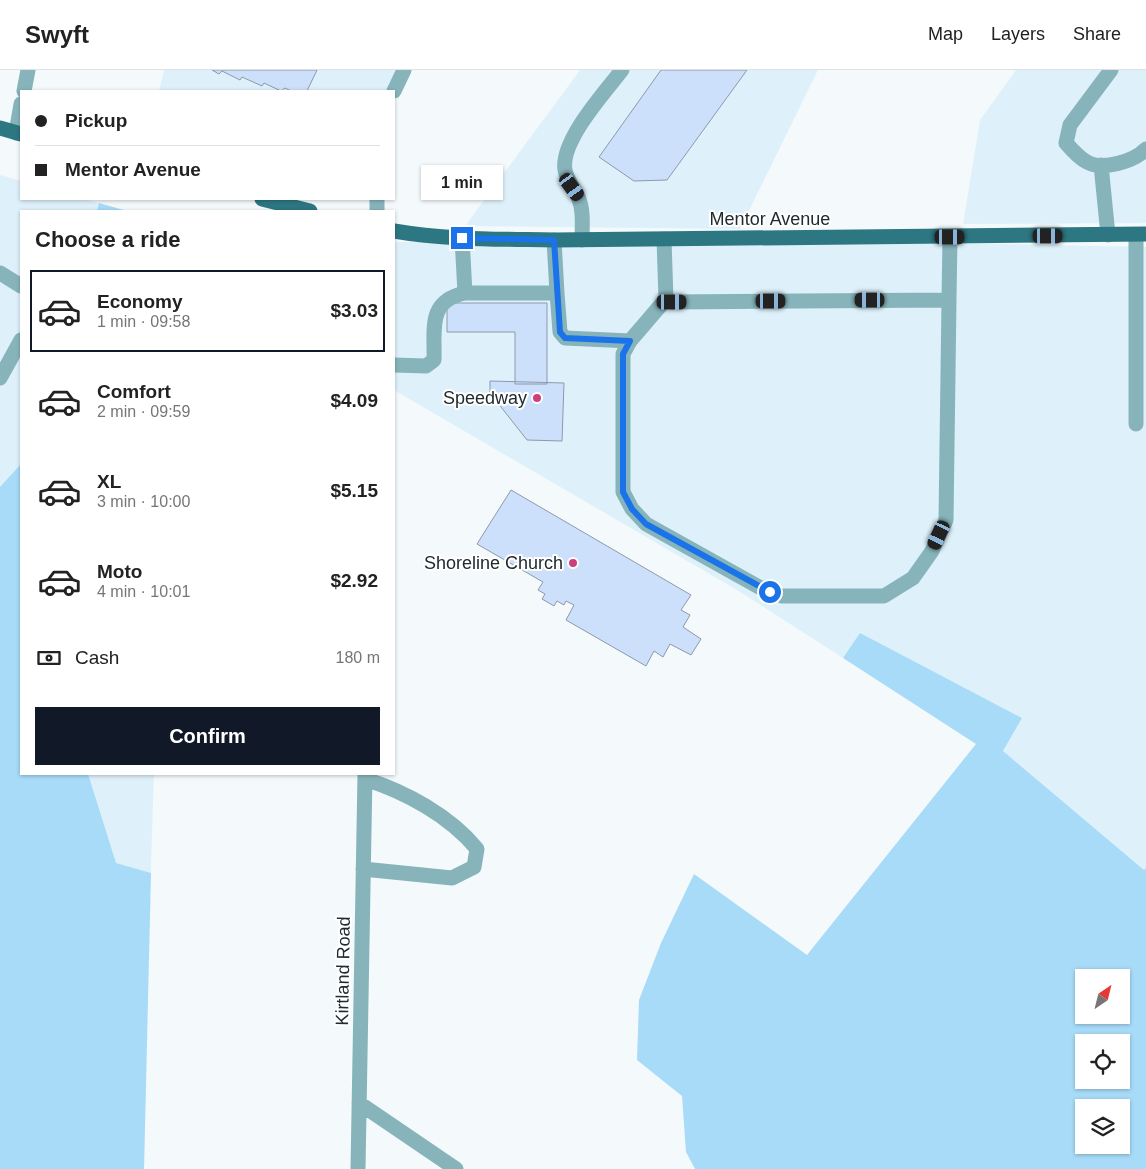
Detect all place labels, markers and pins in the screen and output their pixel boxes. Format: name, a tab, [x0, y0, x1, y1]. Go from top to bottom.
place label: Speedway	[443, 388, 527, 408]
marker: Speedway	[531, 392, 543, 404]
place label: Shoreline Church	[424, 553, 563, 573]
marker: Shoreline Church	[567, 557, 579, 569]

